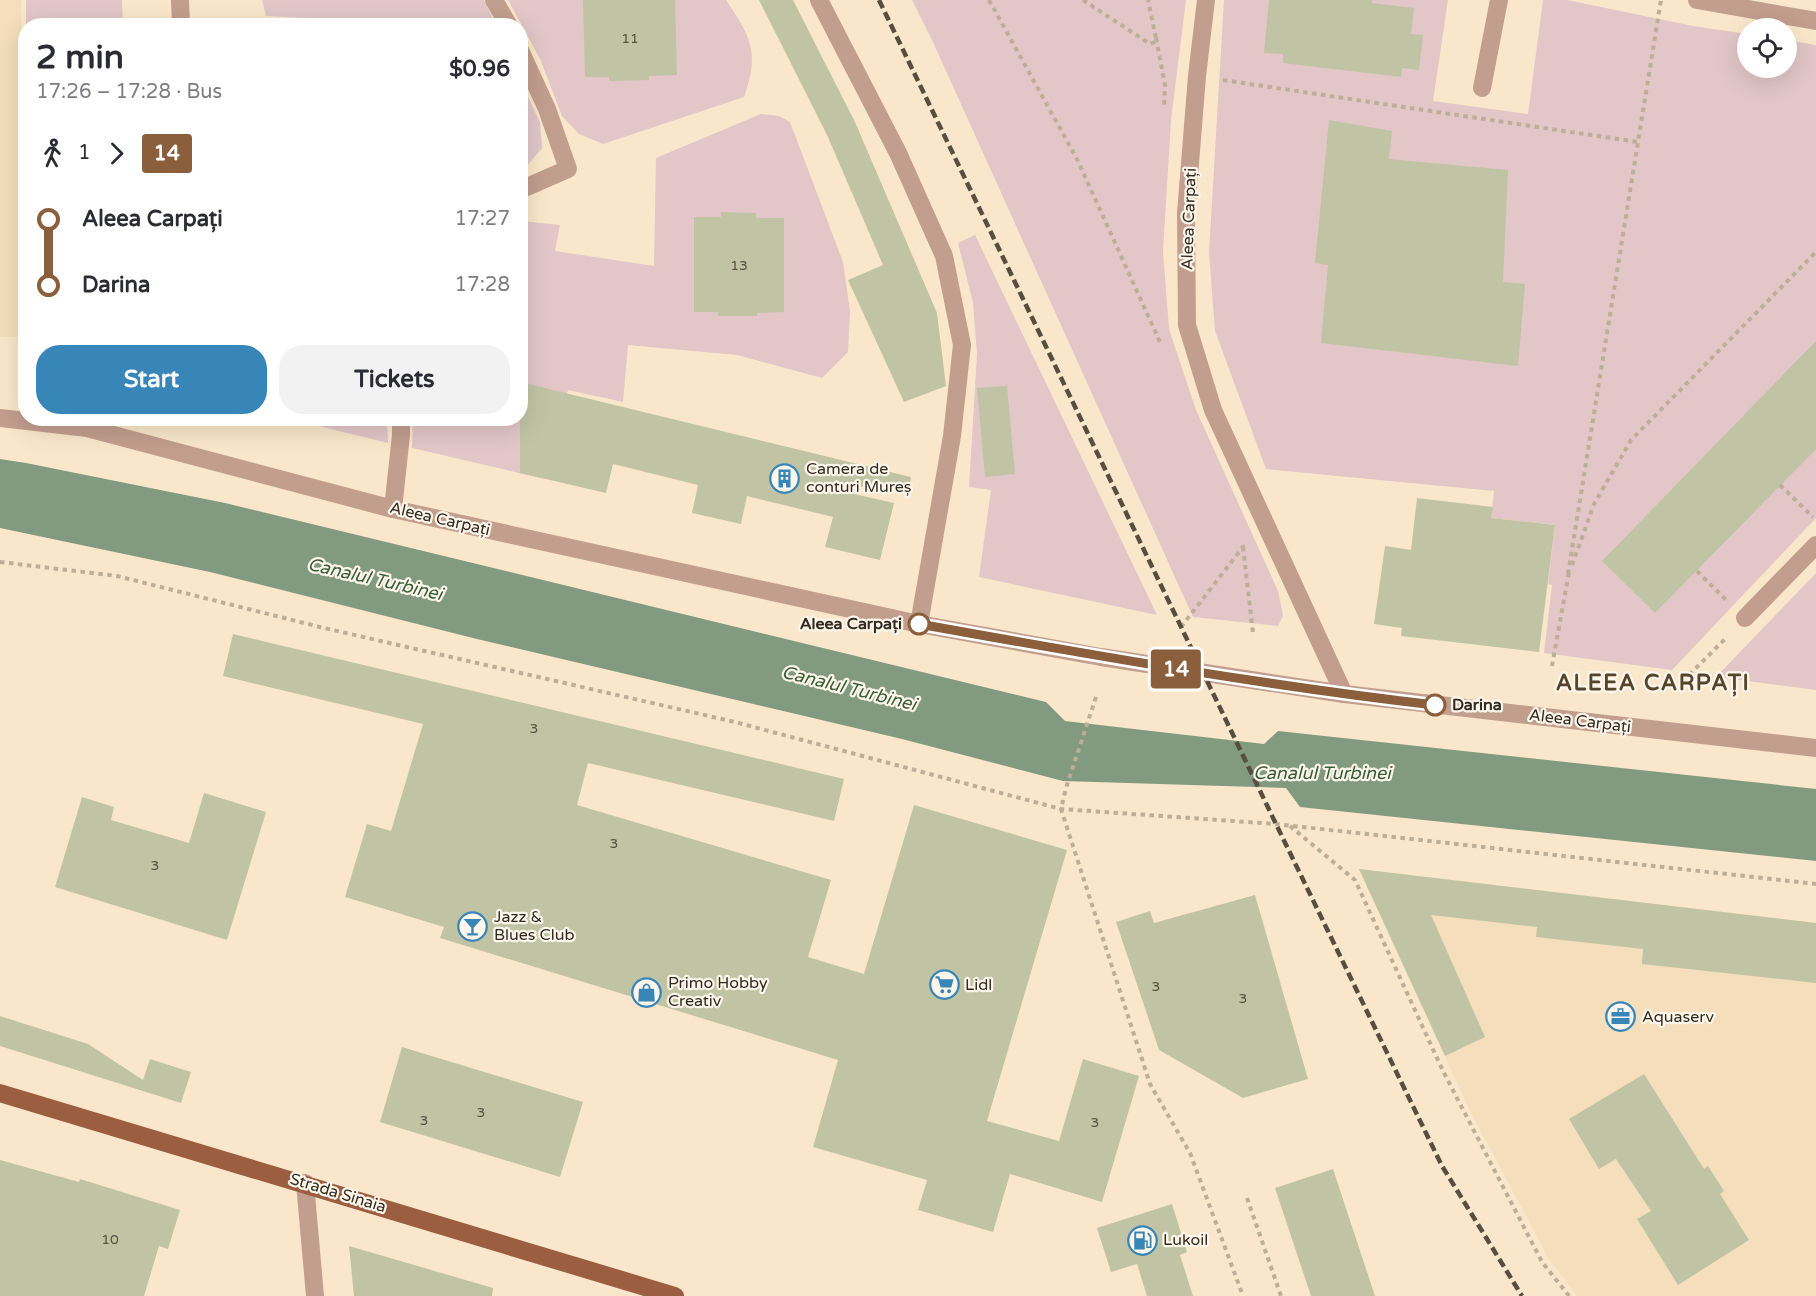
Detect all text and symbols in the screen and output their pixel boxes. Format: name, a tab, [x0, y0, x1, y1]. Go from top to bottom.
map controls	[1737, 18, 1797, 78]
button: locate	[1737, 18, 1797, 78]
house number: 11	[621, 30, 639, 47]
text: 2 min	[36, 38, 124, 77]
text: $0.96	[449, 56, 510, 82]
text: 17:26 – 17:28 · Bus	[36, 80, 222, 104]
icon: walk	[36, 137, 69, 170]
icon: forward	[100, 137, 133, 170]
text: 1	[78, 141, 91, 165]
text: 14	[154, 141, 180, 166]
street label: Aleea Carpați	[1177, 168, 1201, 270]
text: Aleea Carpați	[82, 206, 223, 232]
text: 17:27	[455, 207, 510, 231]
house number: 13	[730, 257, 748, 274]
text: Darina	[82, 272, 150, 298]
text: 17:28	[455, 273, 510, 297]
button: Start	[36, 345, 267, 414]
button: Tickets	[279, 345, 510, 414]
place label: Camera de conturi Mureș	[806, 459, 912, 497]
building icon: Camera de conturi Mureș	[769, 462, 801, 494]
street label: Aleea Carpați	[388, 498, 492, 540]
water label: Canalul Turbinei	[306, 553, 447, 606]
marker: Aleea Carpați	[908, 613, 930, 635]
place label: Aleea Carpați	[800, 614, 902, 634]
line badge: 14	[1149, 650, 1203, 688]
text: 14	[1163, 657, 1189, 682]
water label: Canalul Turbinei	[780, 661, 921, 716]
district label: ALEEA CARPAȚI	[1556, 670, 1750, 697]
marker: Darina	[1424, 694, 1446, 716]
place label: Darina	[1452, 695, 1502, 715]
street label: Aleea Carpați	[1528, 705, 1632, 737]
house number: 3	[530, 720, 538, 737]
water label: Canalul Turbinei	[1253, 762, 1393, 784]
house number: 3	[610, 835, 618, 852]
house number: 3	[151, 857, 159, 874]
place label: Jazz & Blues Club	[494, 907, 575, 945]
bar icon: Jazz & Blues Club	[457, 910, 489, 942]
supermarket icon: Lidl	[928, 969, 960, 1001]
place label: Primo Hobby Creativ	[668, 973, 768, 1011]
place label: Lidl	[965, 975, 992, 995]
shop icon: Primo Hobby Creativ	[631, 976, 663, 1008]
house number: 3	[1152, 978, 1160, 995]
house number: 3	[1239, 990, 1247, 1007]
office icon: Aquaserv	[1605, 1001, 1637, 1033]
place label: Aquaserv	[1642, 1007, 1714, 1027]
house number: 3	[477, 1104, 485, 1121]
house number: 3	[420, 1112, 428, 1129]
house number: 3	[1091, 1114, 1099, 1131]
street label: Strada Sinaia	[288, 1169, 388, 1217]
fuel station icon: Lukoil	[1126, 1224, 1158, 1256]
place label: Lukoil	[1163, 1230, 1208, 1250]
house number: 10	[101, 1231, 119, 1248]

